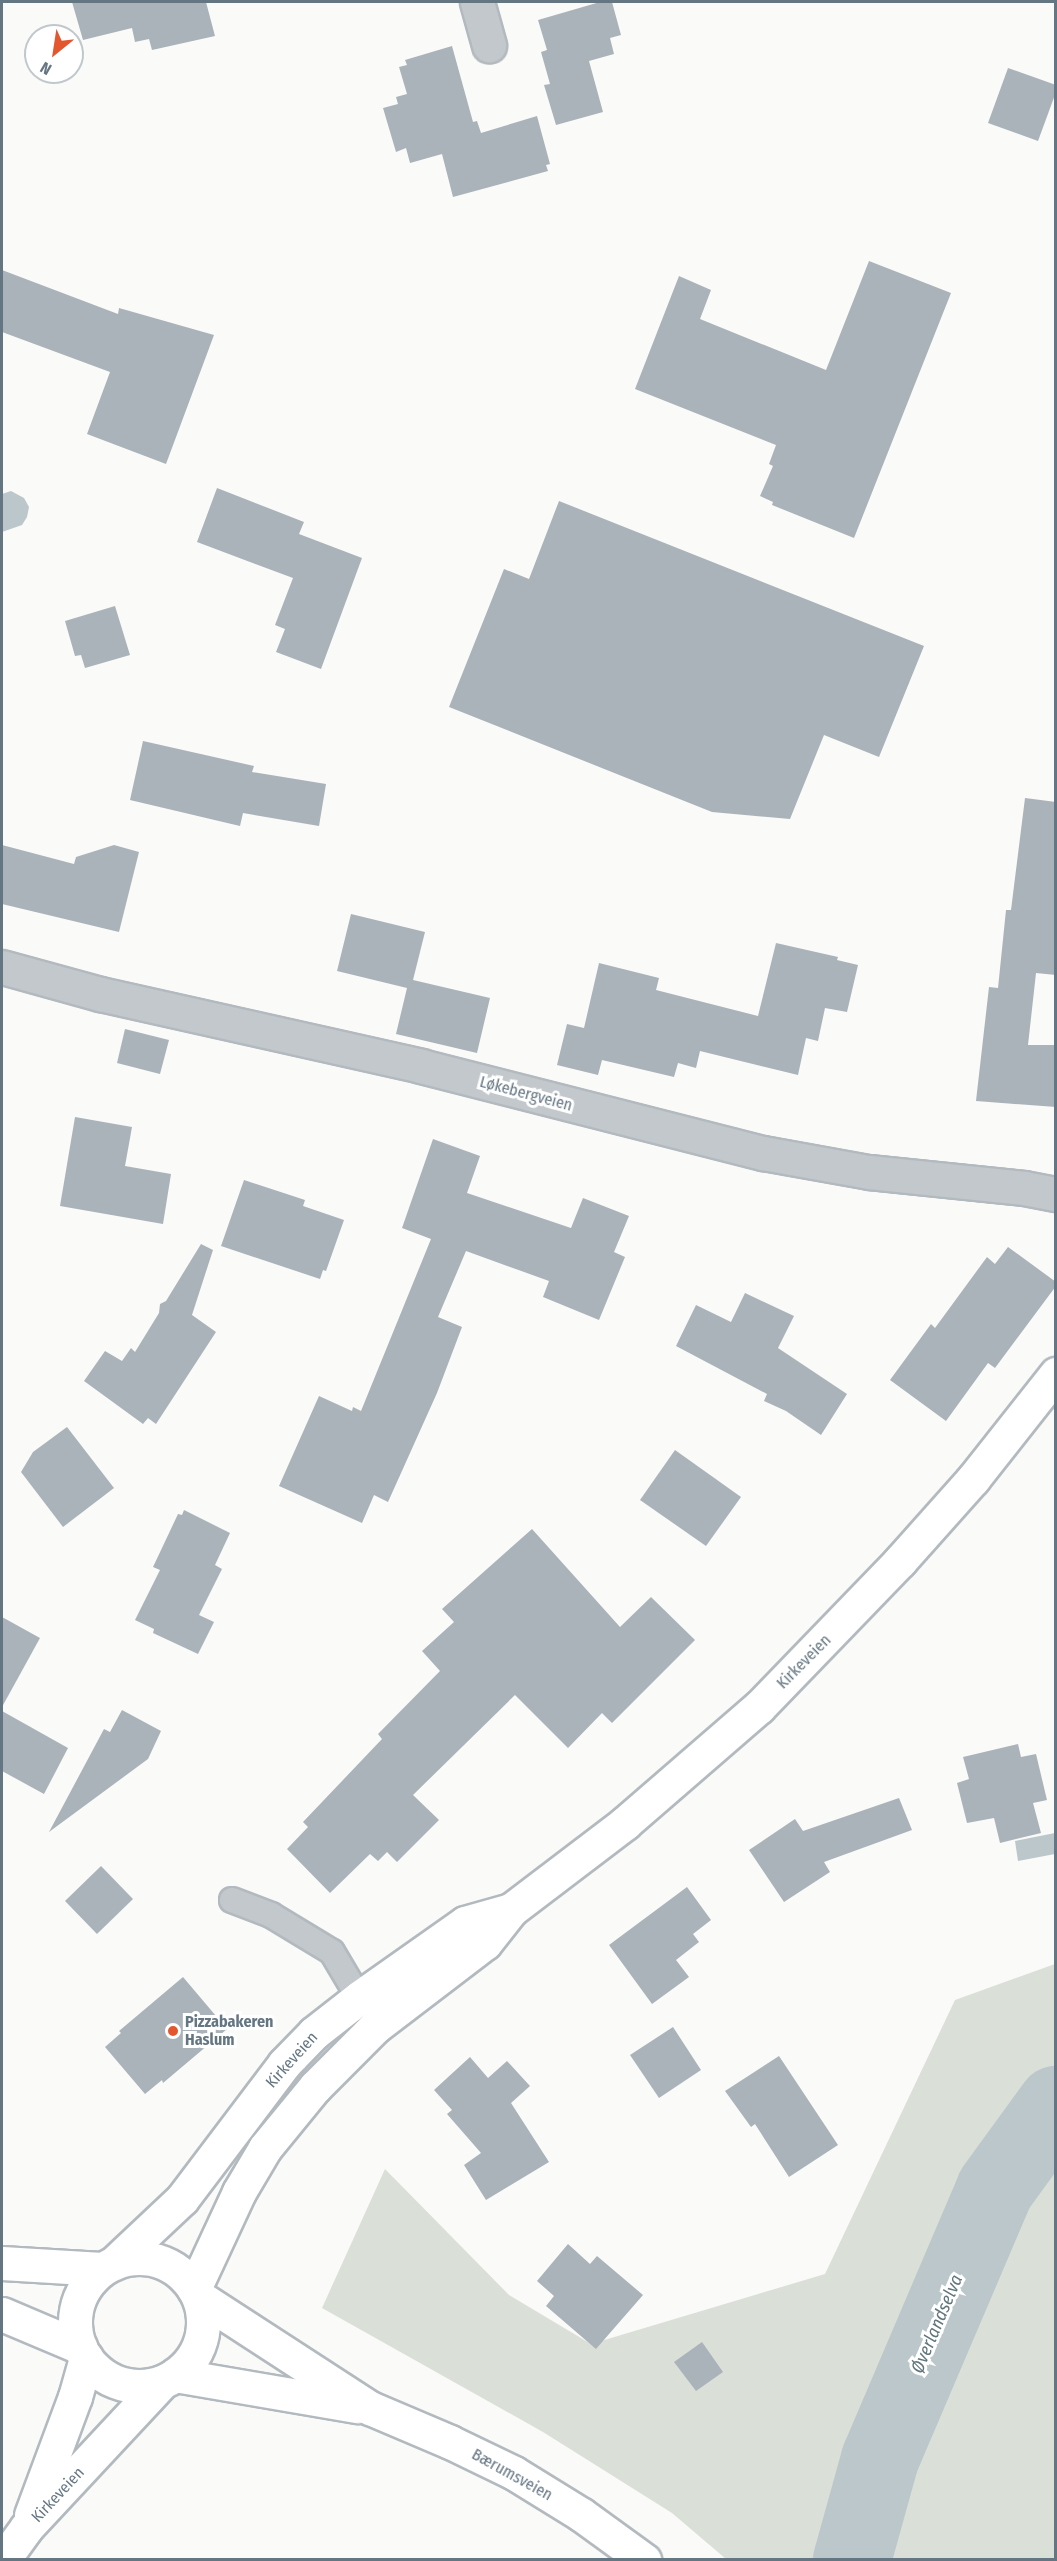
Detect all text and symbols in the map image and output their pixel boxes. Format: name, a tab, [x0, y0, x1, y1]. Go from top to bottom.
north arrow	[24, 24, 84, 84]
text: N	[37, 58, 55, 79]
street label: Løkebergveien	[478, 1072, 574, 1116]
street label: Kirkeveien	[773, 1631, 835, 1693]
place label: Pizzabakeren Haslum	[185, 2012, 273, 2050]
marker: Pizzabakeren Haslum	[166, 2024, 180, 2038]
street label: Kirkeveien	[262, 2028, 322, 2092]
water label: Øverlandselva	[907, 2272, 967, 2376]
street label: Bærumsveien	[468, 2445, 556, 2505]
street label: Kirkeveien	[28, 2463, 88, 2527]

